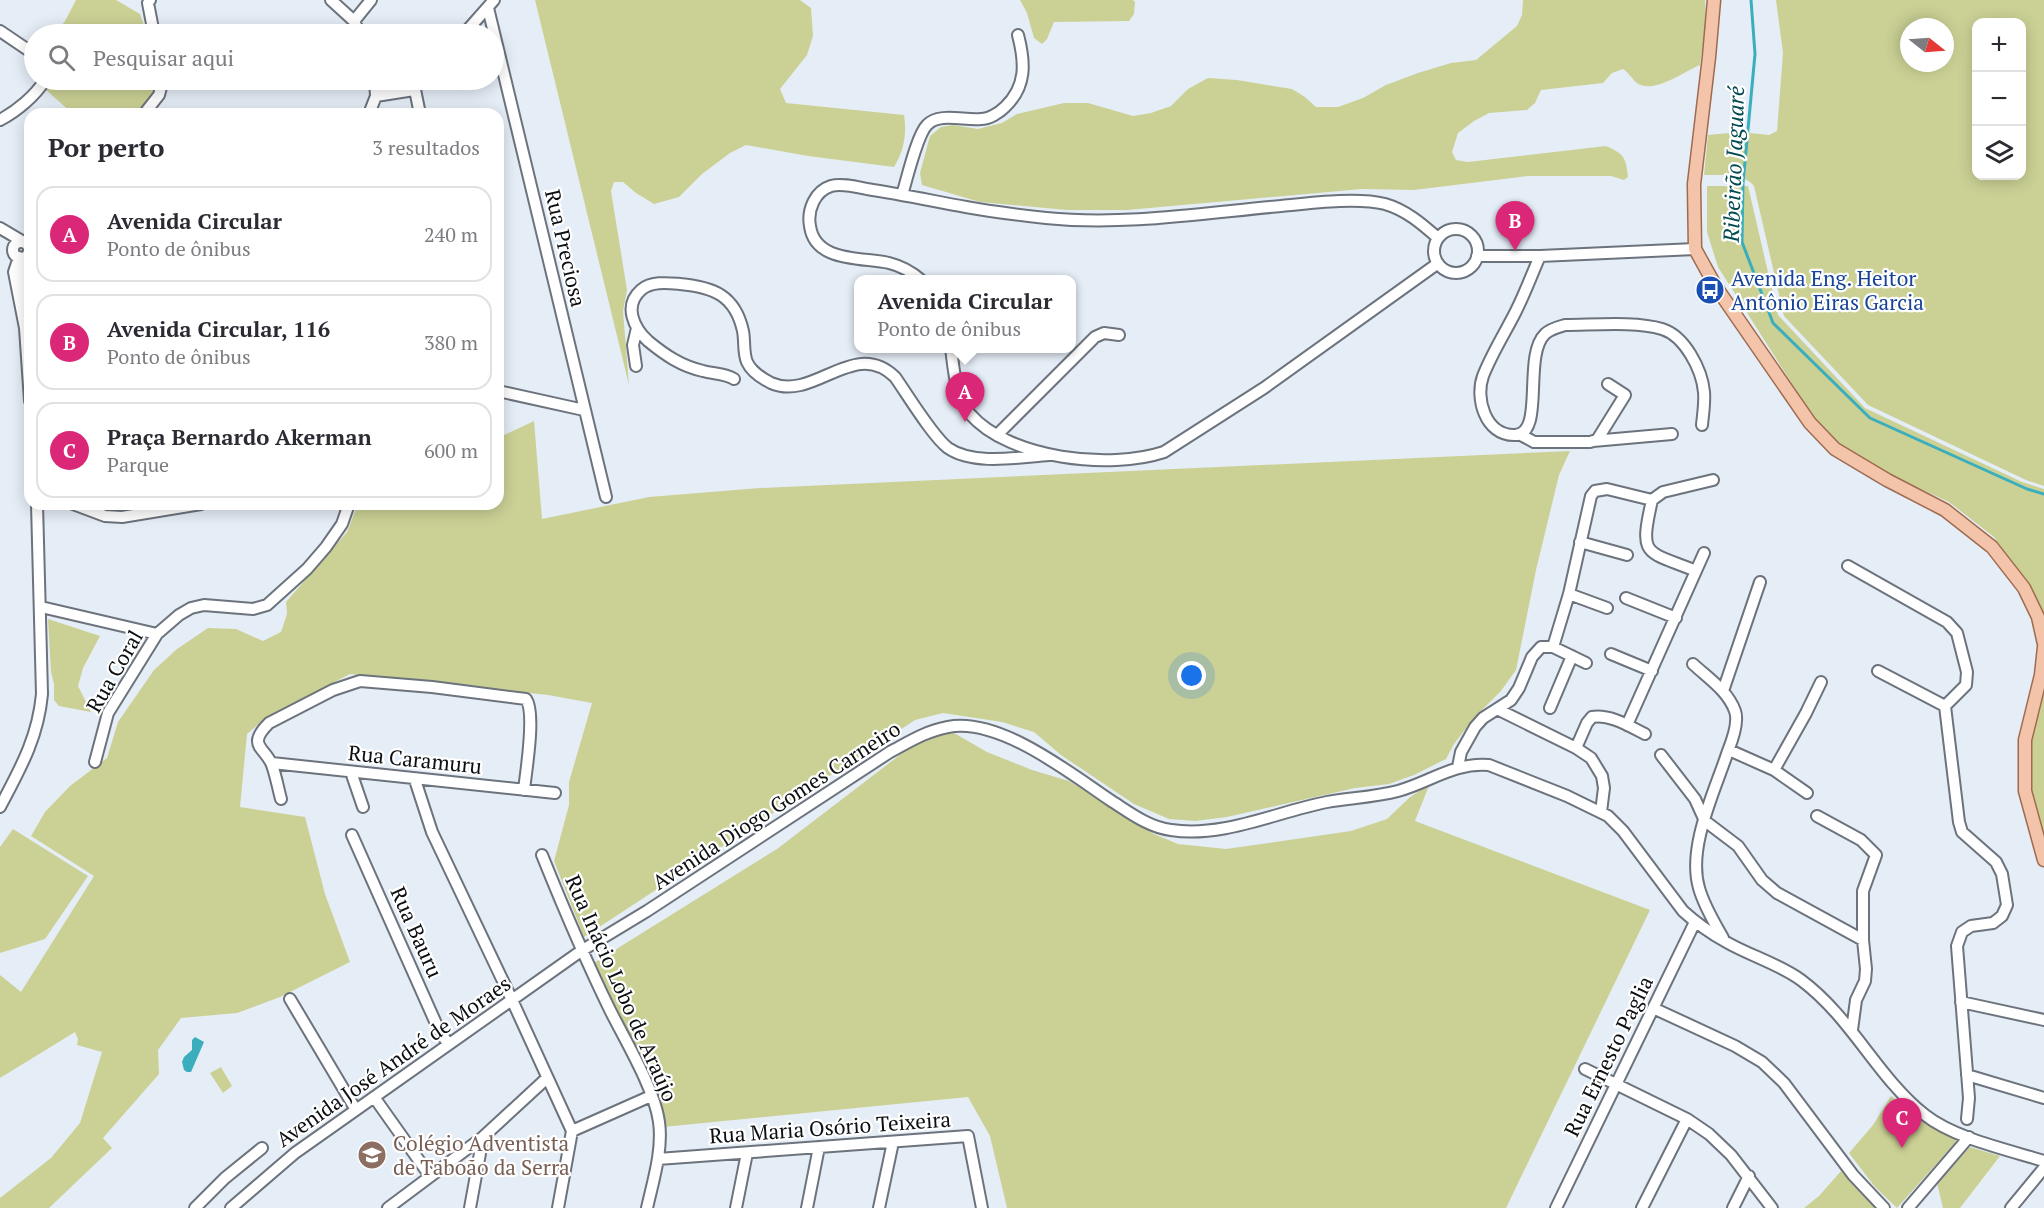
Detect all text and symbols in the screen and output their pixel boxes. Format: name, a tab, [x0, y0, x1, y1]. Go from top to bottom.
north arrow	[1900, 18, 1954, 72]
map controls	[1972, 18, 2026, 180]
button: +	[1972, 18, 2026, 72]
search box	[24, 24, 504, 90]
icon: search	[45, 41, 78, 74]
text: Pesquisar aqui	[93, 43, 234, 72]
button: −	[1972, 72, 2026, 126]
water label: Ribeirão Jaguaré	[1716, 84, 1750, 244]
button: layers	[1972, 126, 2026, 180]
text: Por perto	[48, 130, 164, 164]
text: 3 resultados	[372, 134, 480, 161]
street label: Rua Preciosa	[539, 187, 593, 310]
pin: B	[1496, 202, 1534, 251]
text: Avenida Circular	[107, 206, 282, 235]
text: A	[62, 221, 77, 248]
text: 240 m	[424, 221, 478, 248]
text: Ponto de ônibus	[107, 235, 251, 262]
place label: Avenida Eng. Heitor Antônio Eiras Garcia	[1731, 264, 1924, 316]
bus stop icon: Avenida Eng. Heitor Antônio Eiras Garcia	[1694, 274, 1726, 306]
popup	[854, 275, 1076, 353]
text: Avenida Circular	[877, 286, 1053, 315]
text: Avenida Circular, 116	[107, 314, 330, 343]
text: Ponto de ônibus	[877, 315, 1021, 342]
text: B	[63, 329, 76, 356]
text: 380 m	[424, 329, 478, 356]
text: Ponto de ônibus	[107, 343, 251, 370]
pin: A	[946, 372, 984, 422]
text: Praça Bernardo Akerman	[107, 422, 372, 451]
text: C	[63, 437, 76, 464]
text: 600 m	[424, 437, 478, 464]
text: Parque	[107, 451, 169, 478]
street label: Rua Coral	[79, 625, 149, 717]
your location	[1177, 661, 1206, 690]
street label: Avenida Diogo Gomes Carneiro	[647, 714, 905, 896]
street label: Rua Caramuru	[347, 738, 483, 780]
street label: Rua Inácio Lobo de Araújo	[559, 870, 685, 1106]
street label: Rua Bauru	[385, 882, 449, 982]
street label: Avenida José André de Moraes	[270, 969, 516, 1153]
street label: Rua Ernesto Paglia	[1557, 971, 1659, 1141]
pin: C	[1882, 1098, 1922, 1148]
street label: Rua Maria Osório Teixeira	[708, 1105, 952, 1149]
place label: Colégio Adventista de Taboão da Serra	[393, 1129, 570, 1181]
school or university icon: Colégio Adventista de Taboão da Serra	[356, 1139, 388, 1171]

